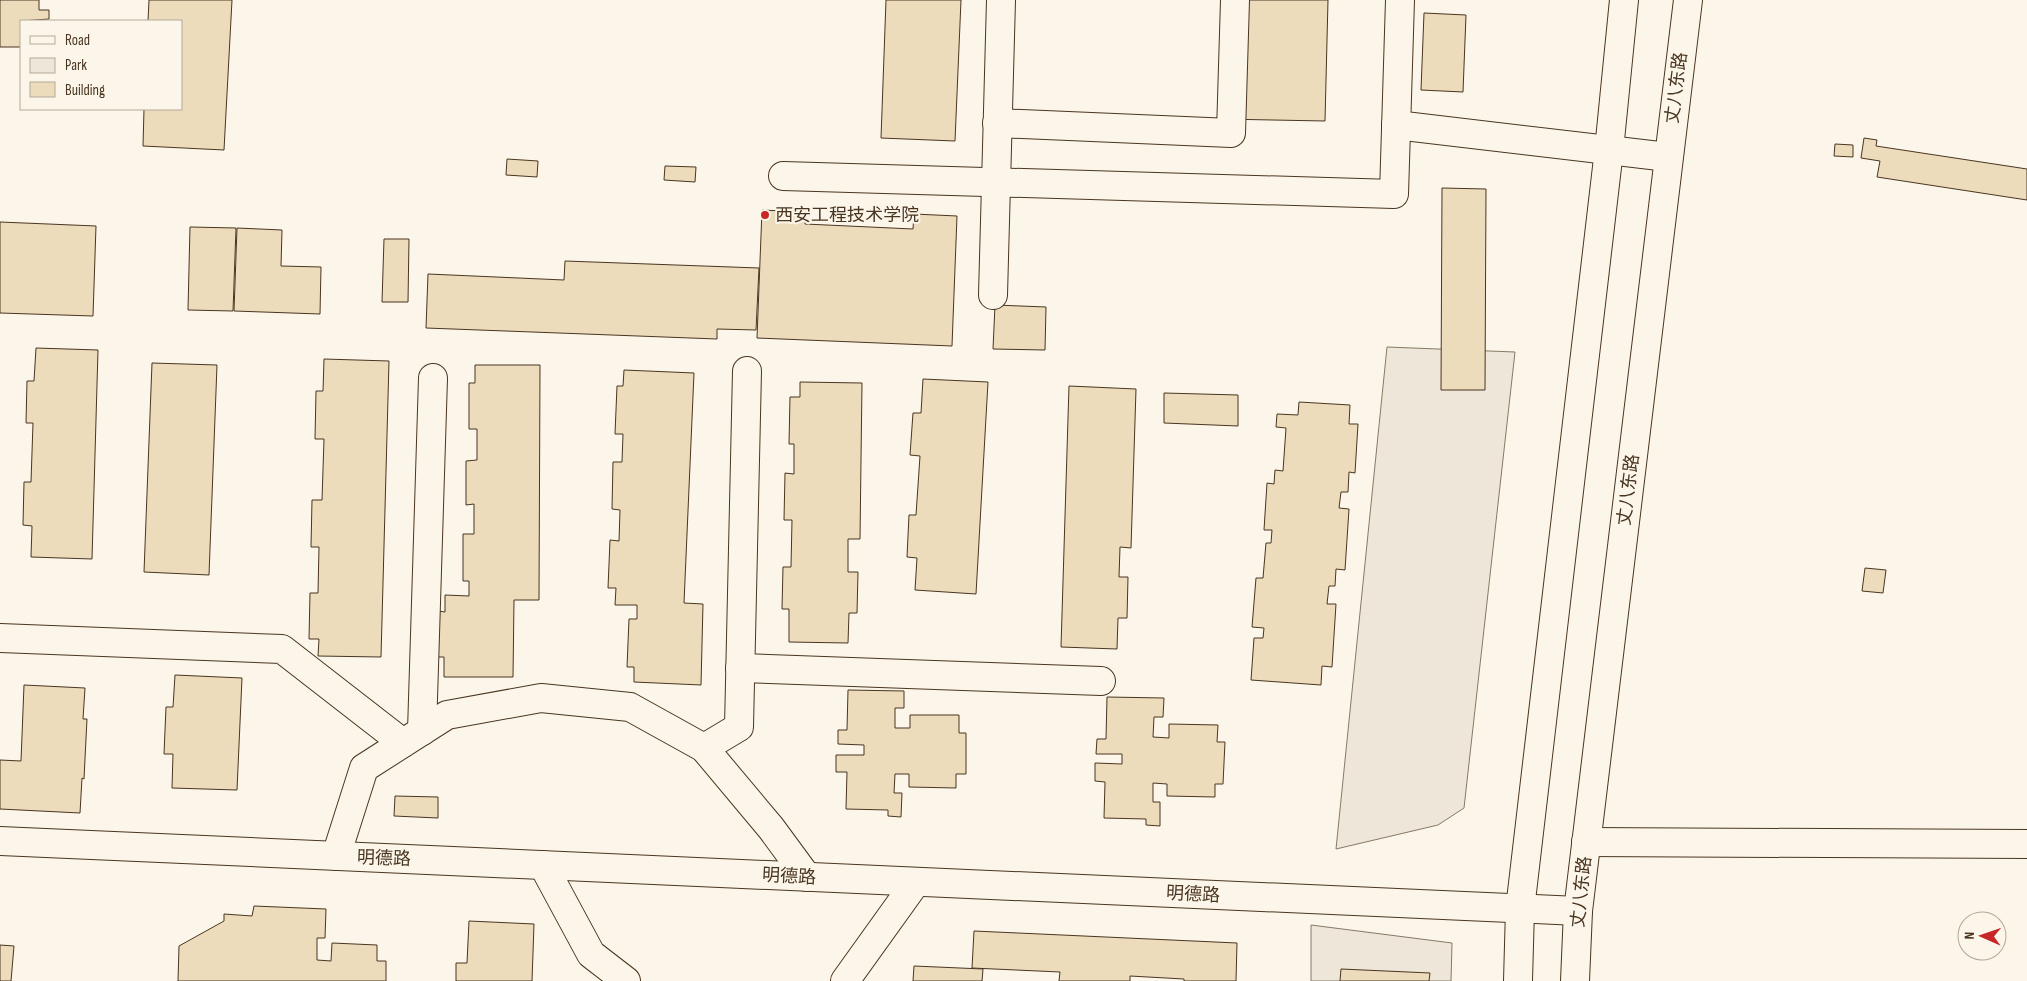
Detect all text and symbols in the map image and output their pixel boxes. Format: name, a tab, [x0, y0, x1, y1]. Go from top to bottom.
legend	[20, 20, 182, 110]
text: Road	[65, 31, 90, 50]
street label: 丈八东路	[1662, 51, 1691, 125]
text: Park	[65, 56, 87, 75]
text: Building	[65, 81, 105, 100]
place label: 西安工程技术学院	[775, 205, 919, 226]
marker: 西安工程技术学院	[759, 209, 771, 221]
street label: 丈八东路	[1614, 453, 1643, 527]
street label: 明德路	[357, 847, 411, 870]
street label: 丈八东路	[1567, 855, 1596, 929]
street label: 明德路	[761, 865, 816, 888]
street label: 明德路	[1165, 883, 1220, 906]
north arrow	[1957, 911, 2007, 961]
text: N	[1961, 932, 1978, 940]

